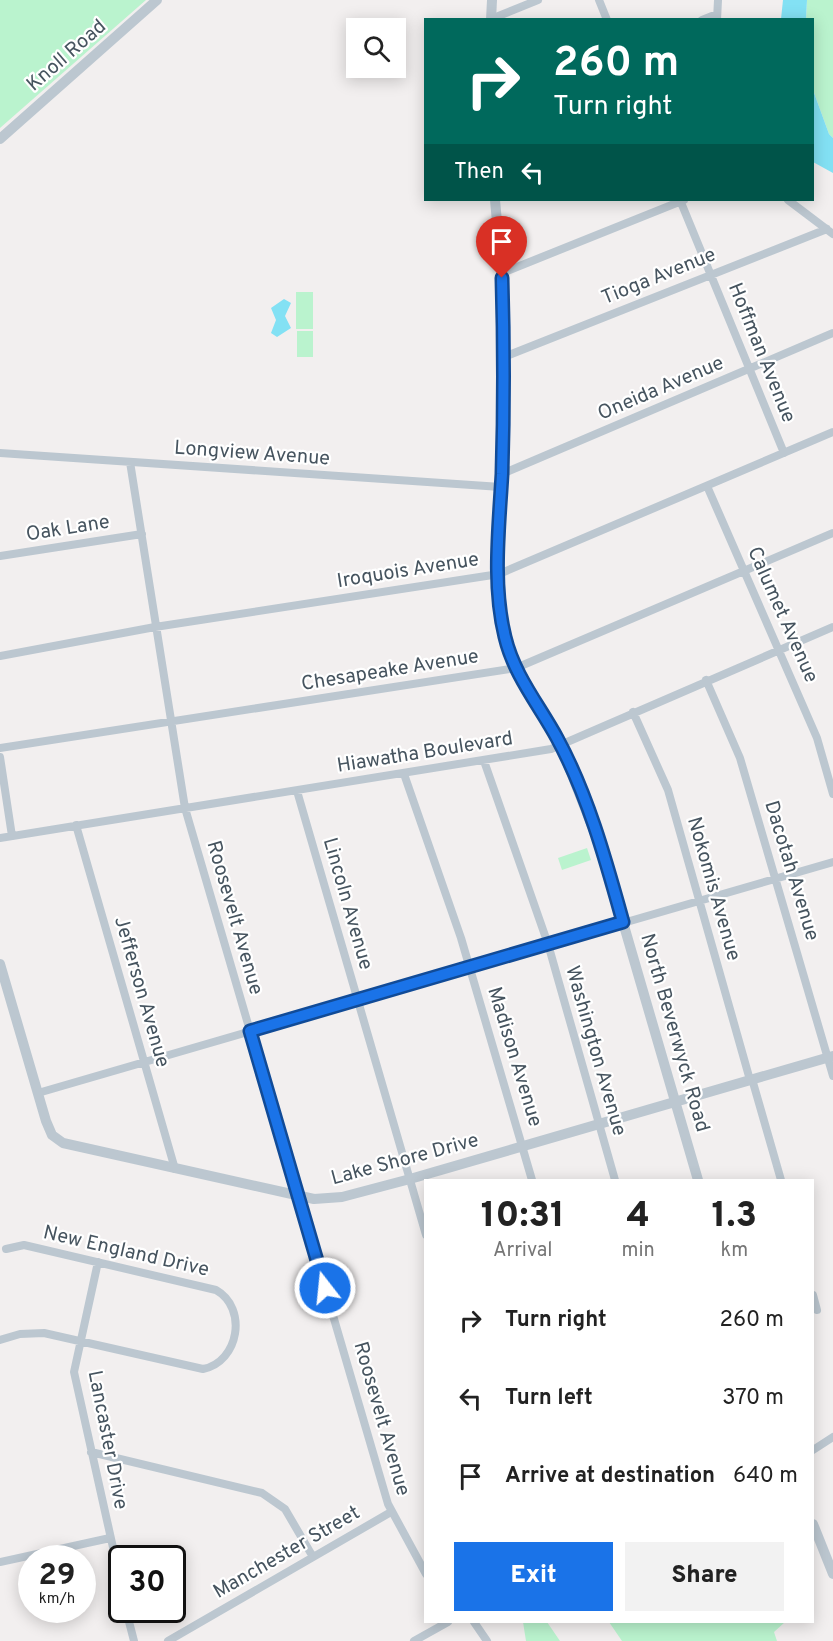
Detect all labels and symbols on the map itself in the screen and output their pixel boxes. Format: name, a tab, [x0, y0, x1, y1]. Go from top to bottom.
street label: Knoll Road	[22, 14, 112, 98]
pin	[476, 216, 527, 278]
street label: Tioga Avenue	[598, 242, 720, 312]
street label: Hoffman Avenue	[721, 279, 801, 427]
street label: Oneida Avenue	[594, 351, 728, 427]
street label: Longview Avenue	[173, 436, 331, 472]
street label: Oak Lane	[24, 510, 112, 548]
street label: Calumet Avenue	[740, 543, 824, 687]
street label: Iroquois Avenue	[335, 547, 481, 595]
street label: Chesapeake Avenue	[299, 644, 481, 698]
street label: Hiawatha Boulevard	[335, 726, 515, 780]
street label: Dacotah Avenue	[757, 798, 825, 944]
street label: Nokomis Avenue	[680, 814, 746, 964]
street label: Lincoln Avenue	[316, 835, 378, 973]
street label: Roosevelt Avenue	[200, 838, 268, 998]
street label: Jefferson Avenue	[107, 913, 175, 1071]
street label: North Beverwyck Road	[633, 931, 715, 1135]
street label: Washington Avenue	[558, 963, 632, 1139]
street label: Madison Avenue	[480, 984, 548, 1130]
street label: Lake Shore Drive	[328, 1128, 482, 1192]
street label: New England Drive	[41, 1220, 211, 1284]
position arrow	[293, 1256, 357, 1320]
street label: Roosevelt Avenue	[347, 1339, 415, 1499]
street label: Lancaster Drive	[81, 1368, 133, 1512]
street label: Manchester Street	[209, 1500, 365, 1606]
speed limit sign: 30	[108, 1545, 186, 1623]

